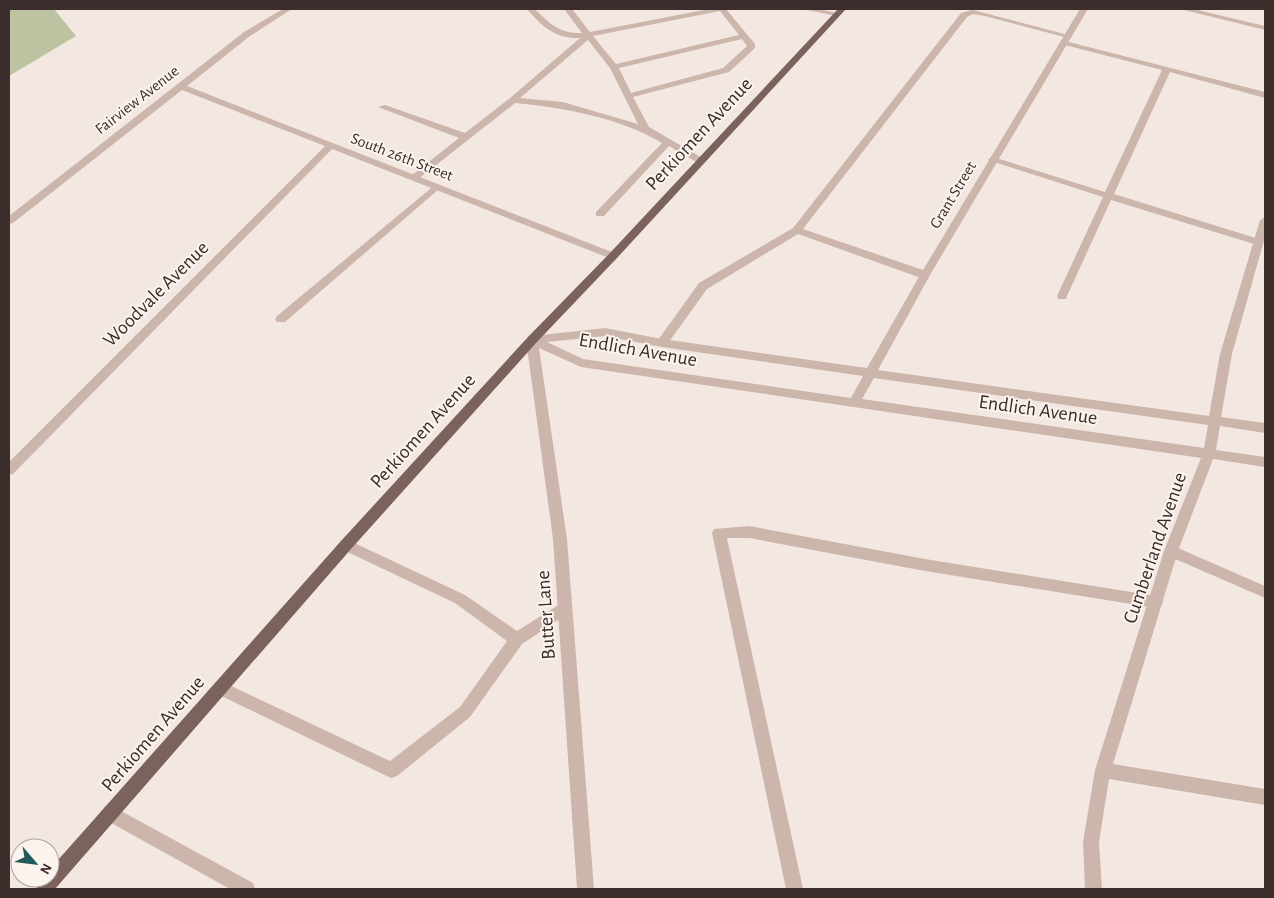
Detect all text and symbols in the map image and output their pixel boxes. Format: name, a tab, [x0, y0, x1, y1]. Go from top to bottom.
street label: Fairview Avenue	[92, 63, 182, 137]
street label: Perkiomen Avenue	[642, 74, 756, 194]
street label: South 26th Street	[349, 130, 455, 184]
street label: Grant Street	[927, 159, 979, 231]
street label: Woodvale Avenue	[99, 237, 213, 351]
street label: Endlich Avenue	[577, 330, 699, 370]
street label: Perkiomen Avenue	[367, 370, 479, 492]
street label: Endlich Avenue	[977, 392, 1099, 428]
street label: Cumberland Avenue	[1120, 470, 1190, 626]
street label: Butter Lane	[533, 570, 559, 660]
street label: Perkiomen Avenue	[98, 672, 208, 796]
north arrow	[10, 838, 60, 888]
text: N	[37, 861, 54, 876]

